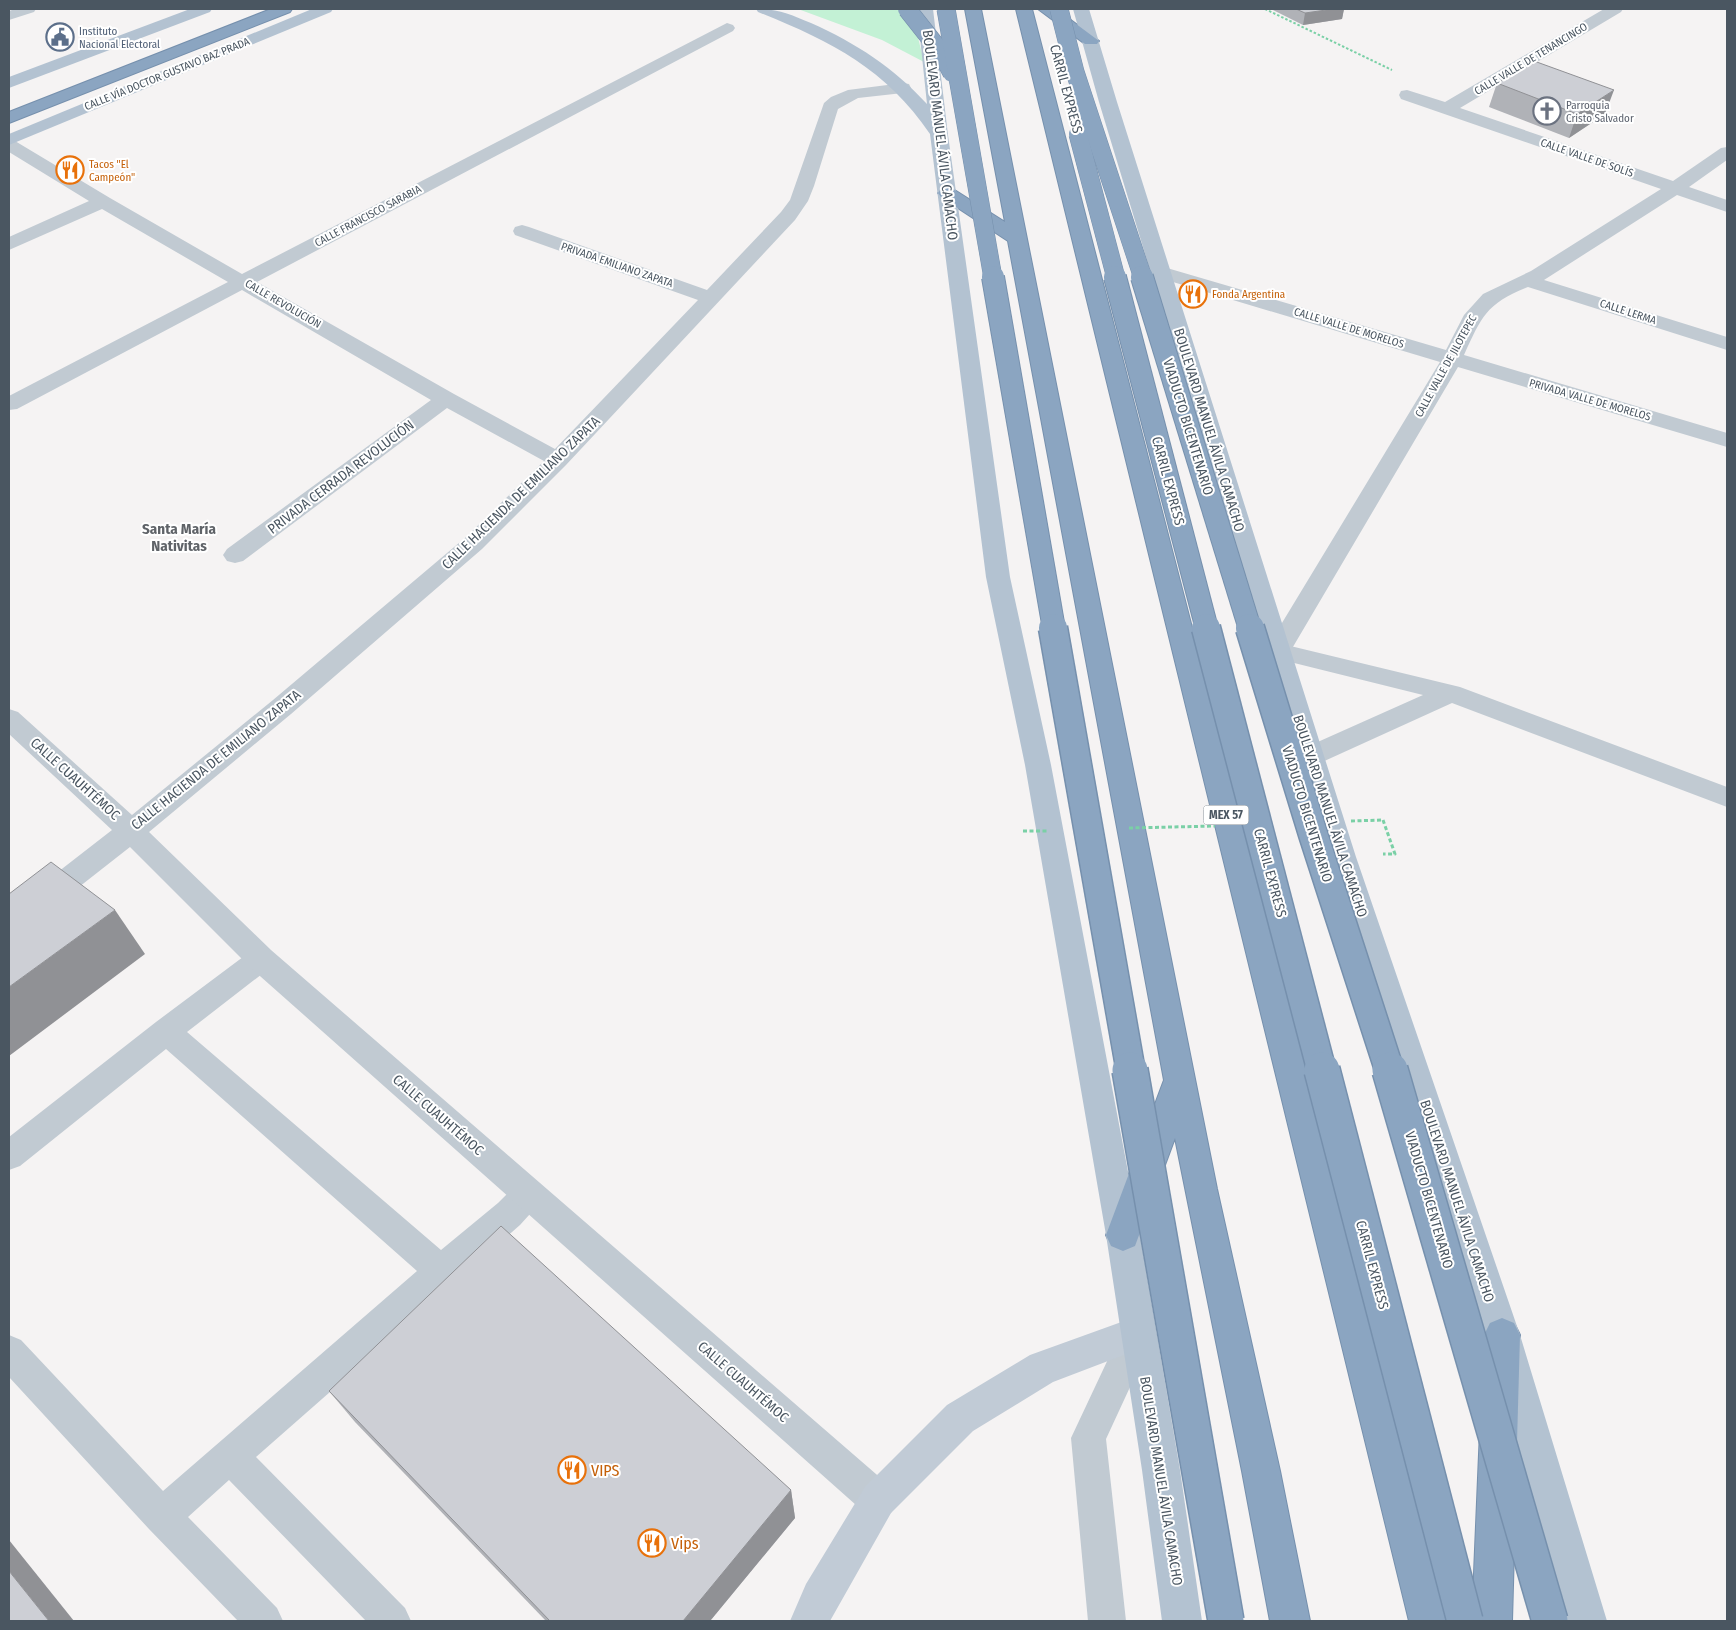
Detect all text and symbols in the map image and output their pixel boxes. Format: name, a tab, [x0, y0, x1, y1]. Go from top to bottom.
street label: CALLE VALLE DE TENANCINGO	[1472, 20, 1590, 98]
public building icon: Instituto Nacional Electoral	[45, 22, 75, 52]
place label: Instituto Nacional Electoral	[79, 25, 160, 51]
street label: BOULEVARD MANUEL ÁVILA CAMACHO	[919, 29, 962, 241]
street label: CALLE VÍA DOCTOR GUSTAVO BAZ PRADA	[82, 34, 252, 113]
street label: CARRIL EXPRESS	[1046, 43, 1086, 135]
church icon: Parroquia Cristo Salvador	[1532, 96, 1562, 126]
place label: Parroquia Cristo Salvador	[1566, 99, 1634, 125]
street label: CALLE VALLE DE SOLÍS	[1539, 135, 1636, 180]
restaurant icon: Tacos "El Campeón"	[55, 155, 85, 185]
place label: Tacos "El Campeón"	[89, 158, 135, 184]
street label: CALLE FRANCISCO SARABIA	[313, 182, 424, 250]
street label: PRIVADA EMILIANO ZAPATA	[559, 240, 675, 290]
street label: CALLE REVOLUCIÓN	[243, 276, 324, 331]
restaurant icon: Fonda Argentina	[1178, 279, 1208, 309]
place label: Fonda Argentina	[1212, 288, 1285, 301]
street label: CALLE LERMA	[1598, 297, 1658, 327]
street label: CALLE VALLE DE MORELOS	[1292, 305, 1406, 351]
street label: CALLE VALLE DE JILOTEPEC	[1412, 312, 1480, 420]
street label: BOULEVARD MANUEL ÁVILA CAMACHO	[1170, 326, 1249, 534]
street label: VIADUCTO BICENTENARIO	[1159, 357, 1217, 498]
street label: PRIVADA VALLE DE MORELOS	[1528, 376, 1653, 424]
street label: CALLE HACIENDA DE EMILIANO ZAPATA	[438, 412, 604, 573]
street label: PRIVADA CERRADA REVOLUCIÓN	[264, 416, 417, 538]
street label: CARRIL EXPRESS	[1148, 435, 1188, 527]
district label: Santa María Nativitas	[142, 520, 216, 555]
street label: CALLE HACIENDA DE EMILIANO ZAPATA	[128, 686, 305, 834]
street label: BOULEVARD MANUEL ÁVILA CAMACHO	[1289, 712, 1372, 920]
street label: CALLE CUAUHTÉMOC	[27, 734, 124, 824]
street label: VIADUCTO BICENTENARIO	[1278, 744, 1336, 885]
road number: MEX 57	[1204, 806, 1248, 824]
street label: CARRIL EXPRESS	[1250, 827, 1290, 919]
street label: CALLE CUAUHTÉMOC	[389, 1070, 487, 1159]
street label: BOULEVARD MANUEL ÁVILA CAMACHO	[1416, 1097, 1499, 1305]
street label: VIADUCTO BICENTENARIO	[1401, 1129, 1457, 1271]
street label: CARRIL EXPRESS	[1352, 1219, 1392, 1311]
street label: CALLE CUAUHTÉMOC	[694, 1337, 792, 1426]
street label: BOULEVARD MANUEL ÁVILA CAMACHO	[1136, 1375, 1187, 1587]
restaurant icon: VIPS	[557, 1455, 587, 1485]
place label: VIPS	[591, 1461, 619, 1480]
restaurant icon: Vips	[637, 1528, 667, 1558]
place label: Vips	[671, 1534, 699, 1553]

